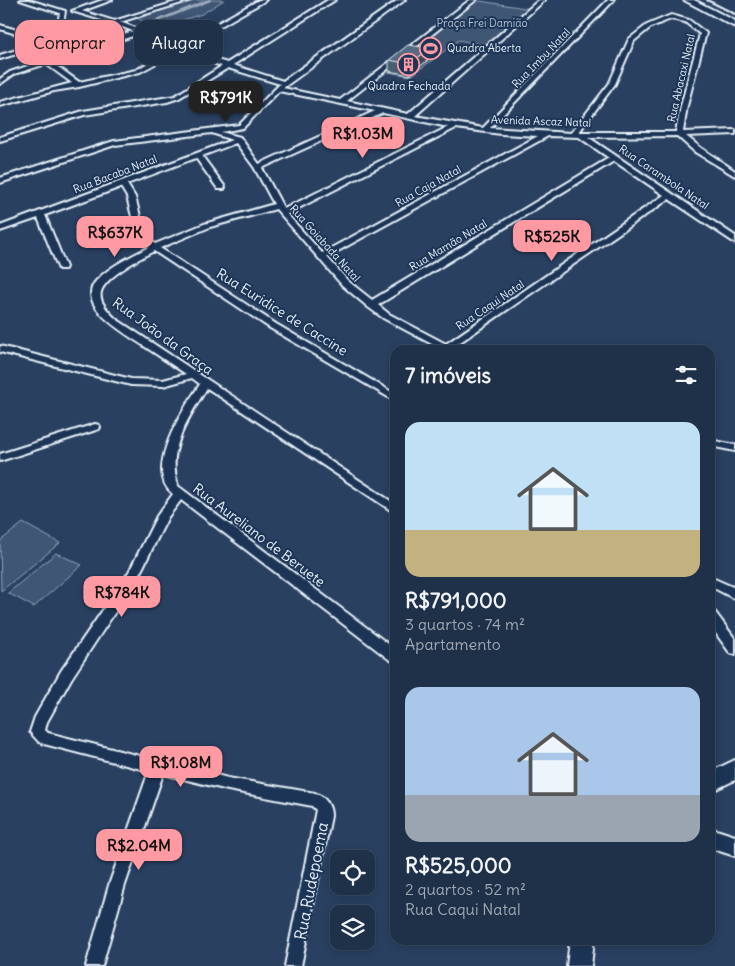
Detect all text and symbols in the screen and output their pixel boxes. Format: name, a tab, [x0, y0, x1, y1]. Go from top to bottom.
park label: Praça Frei Damião	[436, 16, 528, 30]
chip: Comprar	[15, 20, 124, 65]
chip: Alugar	[134, 20, 223, 65]
street label: Rua Imbu Natal	[509, 25, 573, 91]
street label: Rua Abacaxi Natal	[664, 33, 698, 123]
sports icon: Quadra Aberta	[419, 36, 443, 60]
place label: Quadra Aberta	[447, 41, 521, 55]
building icon: Quadra Fechada	[397, 53, 421, 77]
place label: Quadra Fechada	[367, 79, 451, 93]
pin: R$791K	[185, 80, 267, 123]
text: R$791K	[200, 87, 252, 107]
street label: Avenida Ascaz Natal	[491, 112, 591, 130]
pin: R$1.03M	[317, 116, 409, 159]
text: R$1.03M	[332, 123, 394, 143]
street label: Rua Carambola Natal	[616, 142, 712, 212]
street label: Rua Bacaba Natal	[71, 152, 159, 196]
street label: Rua Caja Natal	[393, 162, 463, 210]
street label: Rua Goiabada Natal	[287, 202, 363, 284]
pin: R$637K	[74, 216, 156, 258]
street label: Rua Mamão Natal	[407, 216, 489, 274]
pin: R$525K	[511, 220, 593, 262]
text: R$637K	[87, 222, 143, 242]
text: R$525K	[524, 226, 580, 246]
street label: Rua Euridice de Caccine	[213, 264, 351, 360]
street label: Rua Caqui Natal	[453, 277, 527, 333]
street label: Rua João da Graça	[109, 293, 217, 379]
icon: filters	[672, 361, 700, 389]
text: 7 imóveis	[405, 362, 491, 389]
icon: home	[508, 454, 598, 544]
street label: Rua Aureliano de Beruete	[189, 479, 329, 591]
pin: R$784K	[81, 576, 163, 618]
text: R$784K	[94, 582, 150, 602]
text: R$791,000	[405, 587, 507, 614]
text: 3 quartos · 74 m²	[405, 614, 525, 634]
text: Apartamento	[405, 634, 501, 654]
icon: home	[508, 719, 598, 809]
pin: R$1.08M	[135, 746, 227, 788]
text: R$1.08M	[150, 752, 212, 772]
street label: Rua Rudepoema	[290, 820, 332, 942]
pin: R$2.04M	[93, 828, 185, 871]
text: R$2.04M	[107, 835, 171, 855]
map controls	[330, 850, 375, 950]
button: locate	[330, 850, 375, 895]
text: R$525,000	[405, 852, 512, 879]
text: 2 quartos · 52 m²	[405, 879, 526, 899]
text: Rua Caqui Natal	[405, 899, 521, 919]
button: layers	[330, 905, 375, 950]

